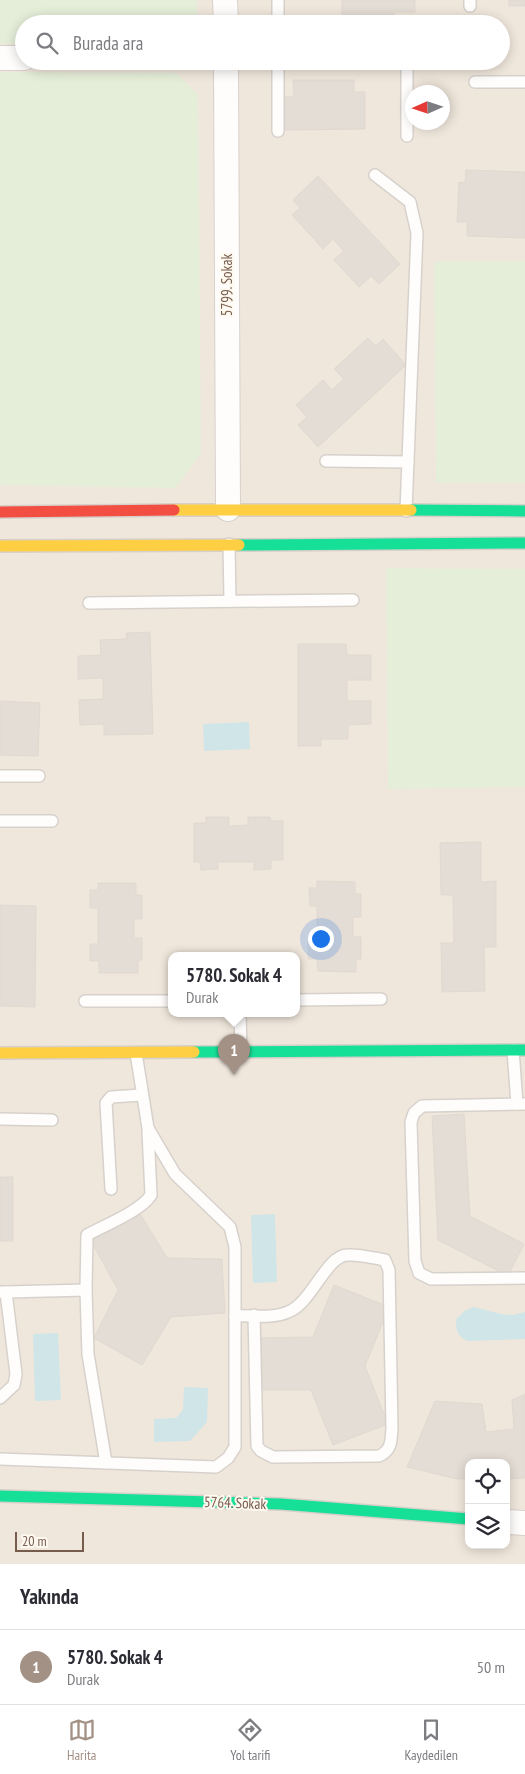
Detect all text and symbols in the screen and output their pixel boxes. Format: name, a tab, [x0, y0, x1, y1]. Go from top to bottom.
search box	[15, 15, 510, 70]
icon: search	[33, 29, 61, 57]
text: Burada ara	[73, 31, 143, 55]
north arrow	[405, 85, 450, 130]
street label: 5799. Sokak	[217, 254, 236, 316]
your location	[308, 926, 334, 952]
popup	[168, 952, 300, 1017]
text: 5780. Sokak 4	[186, 963, 282, 987]
text: Durak	[186, 987, 218, 1007]
pin: 1	[218, 1034, 250, 1075]
map controls	[465, 1459, 510, 1549]
button: locate	[465, 1459, 510, 1504]
street label: 5764. Sokak	[204, 1492, 267, 1513]
button: layers	[465, 1504, 510, 1549]
scale bar	[15, 1529, 84, 1552]
text: 20 m	[22, 1532, 47, 1550]
text: Yakında	[20, 1583, 79, 1610]
text: 5780. Sokak 4	[67, 1645, 163, 1669]
text: 1	[32, 1657, 40, 1677]
text: 50 m	[477, 1657, 505, 1677]
text: Durak	[67, 1669, 99, 1689]
tab: Harita	[67, 1716, 96, 1764]
tab: Yol tarifi	[230, 1716, 270, 1764]
tab: Kaydedilen	[404, 1716, 458, 1764]

